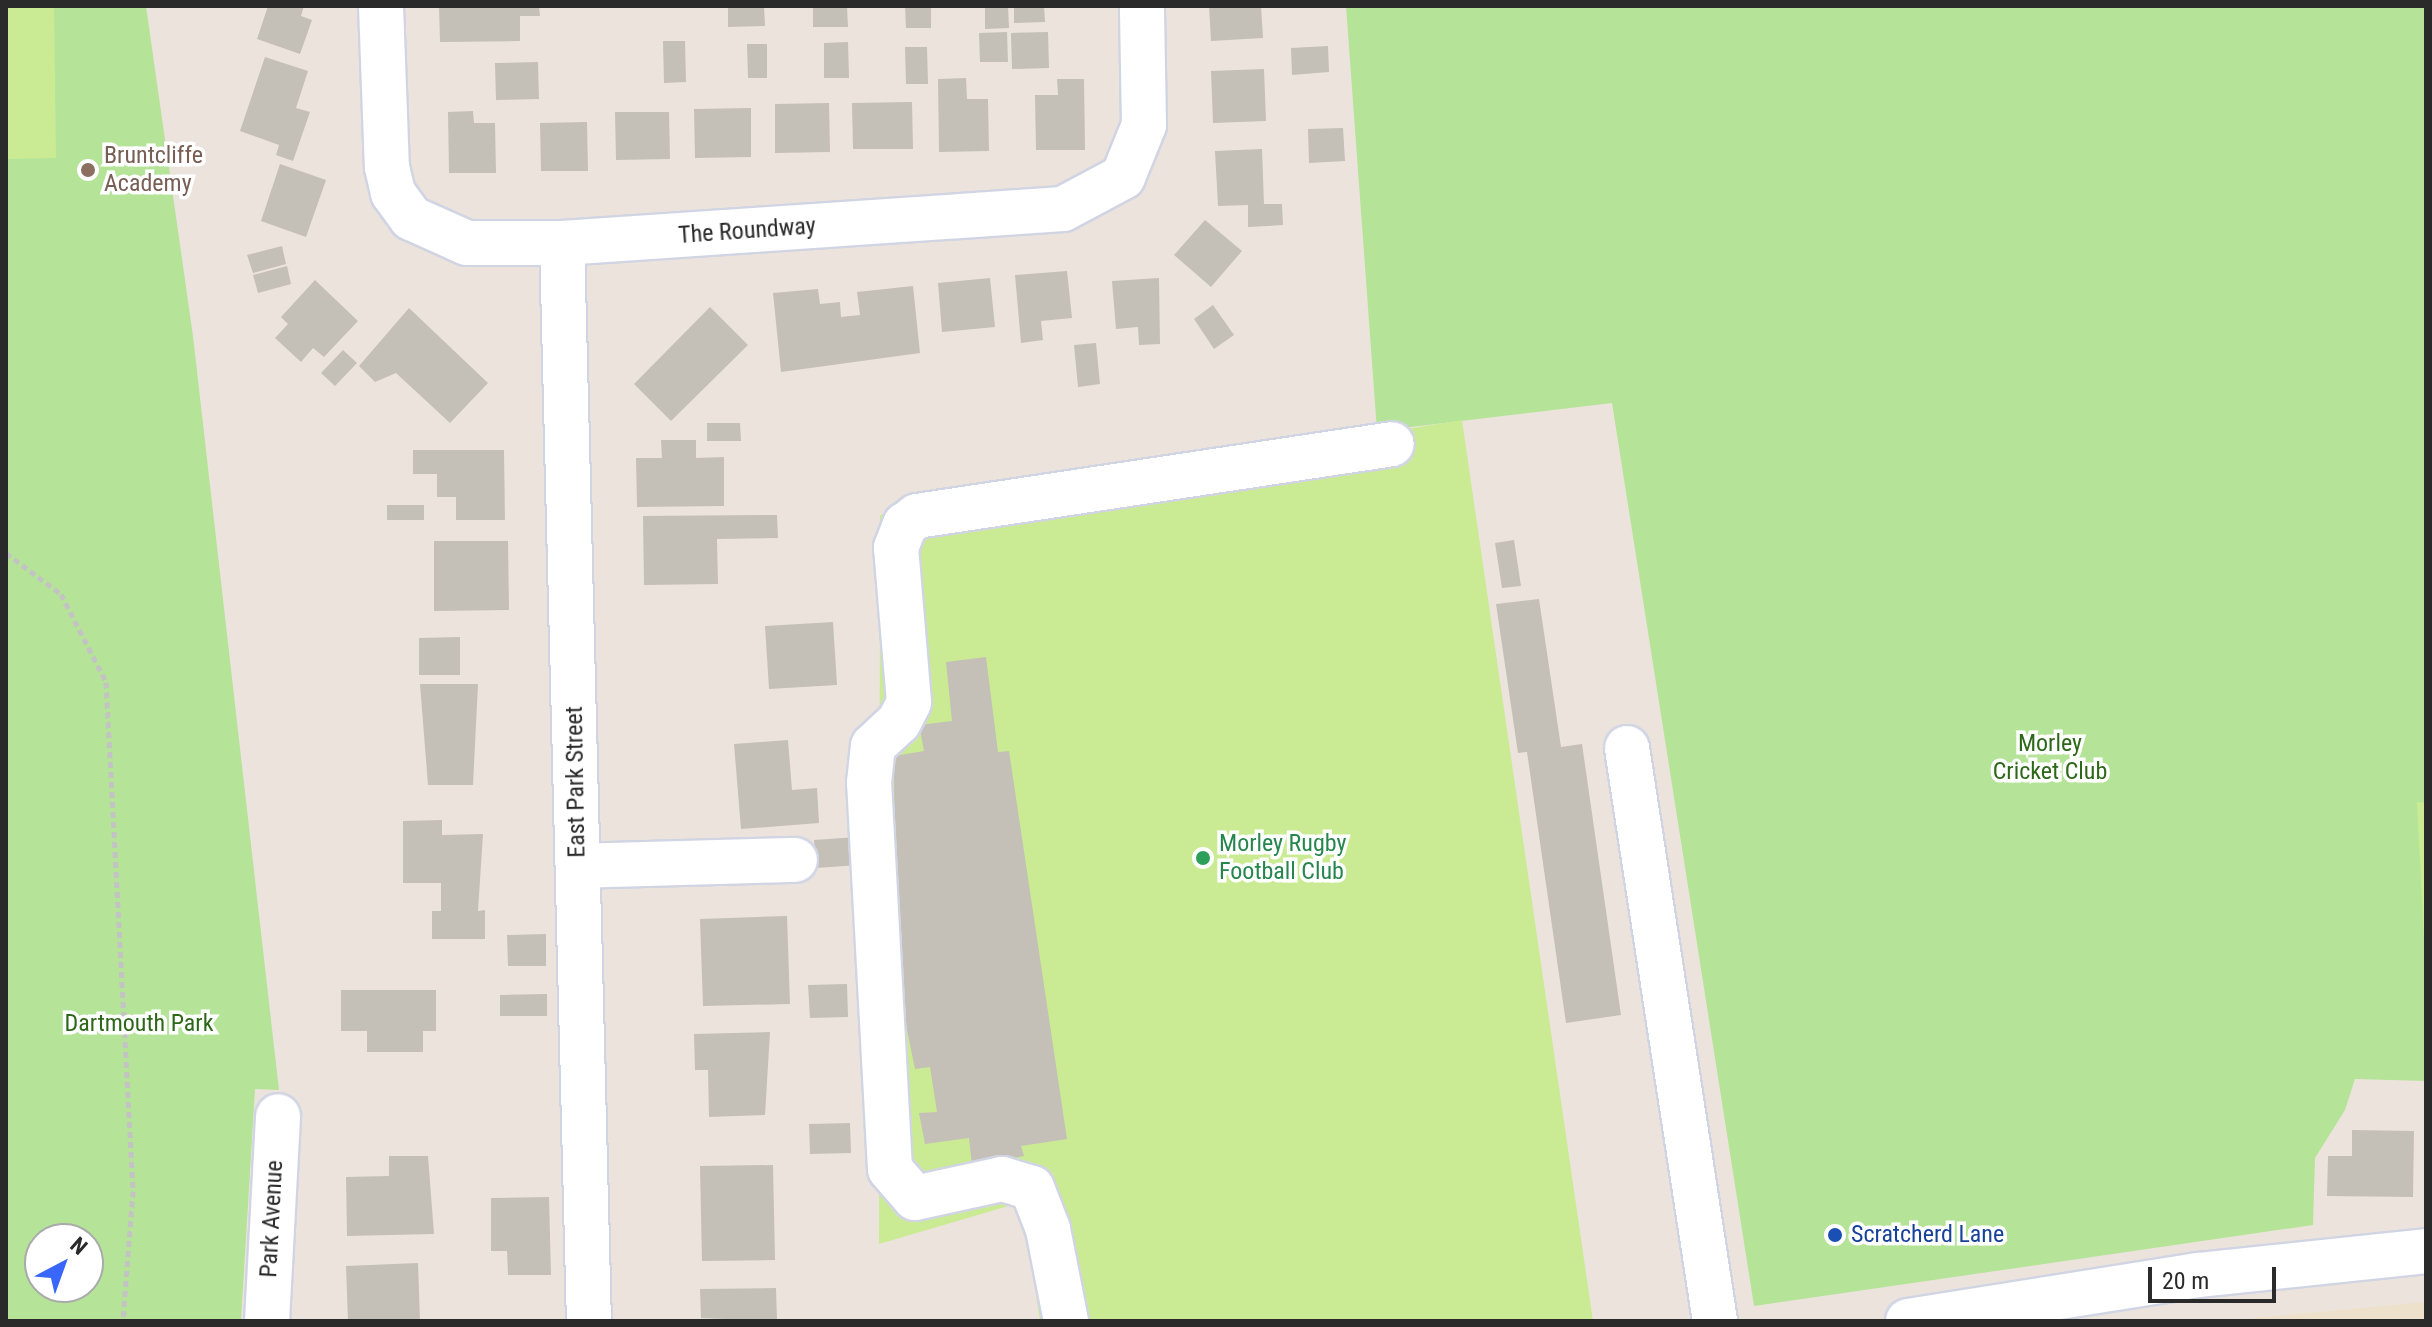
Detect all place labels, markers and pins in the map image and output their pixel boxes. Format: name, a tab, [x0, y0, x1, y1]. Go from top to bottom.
place label: Bruntcliffe Academy	[104, 142, 203, 198]
marker: Bruntcliffe Academy	[79, 161, 97, 179]
place label: Morley Rugby Football Club	[1219, 830, 1346, 886]
marker: Morley Rugby Football Club	[1194, 849, 1212, 867]
place label: Scratcherd Lane	[1851, 1221, 2004, 1249]
marker: Scratcherd Lane	[1826, 1226, 1844, 1244]

